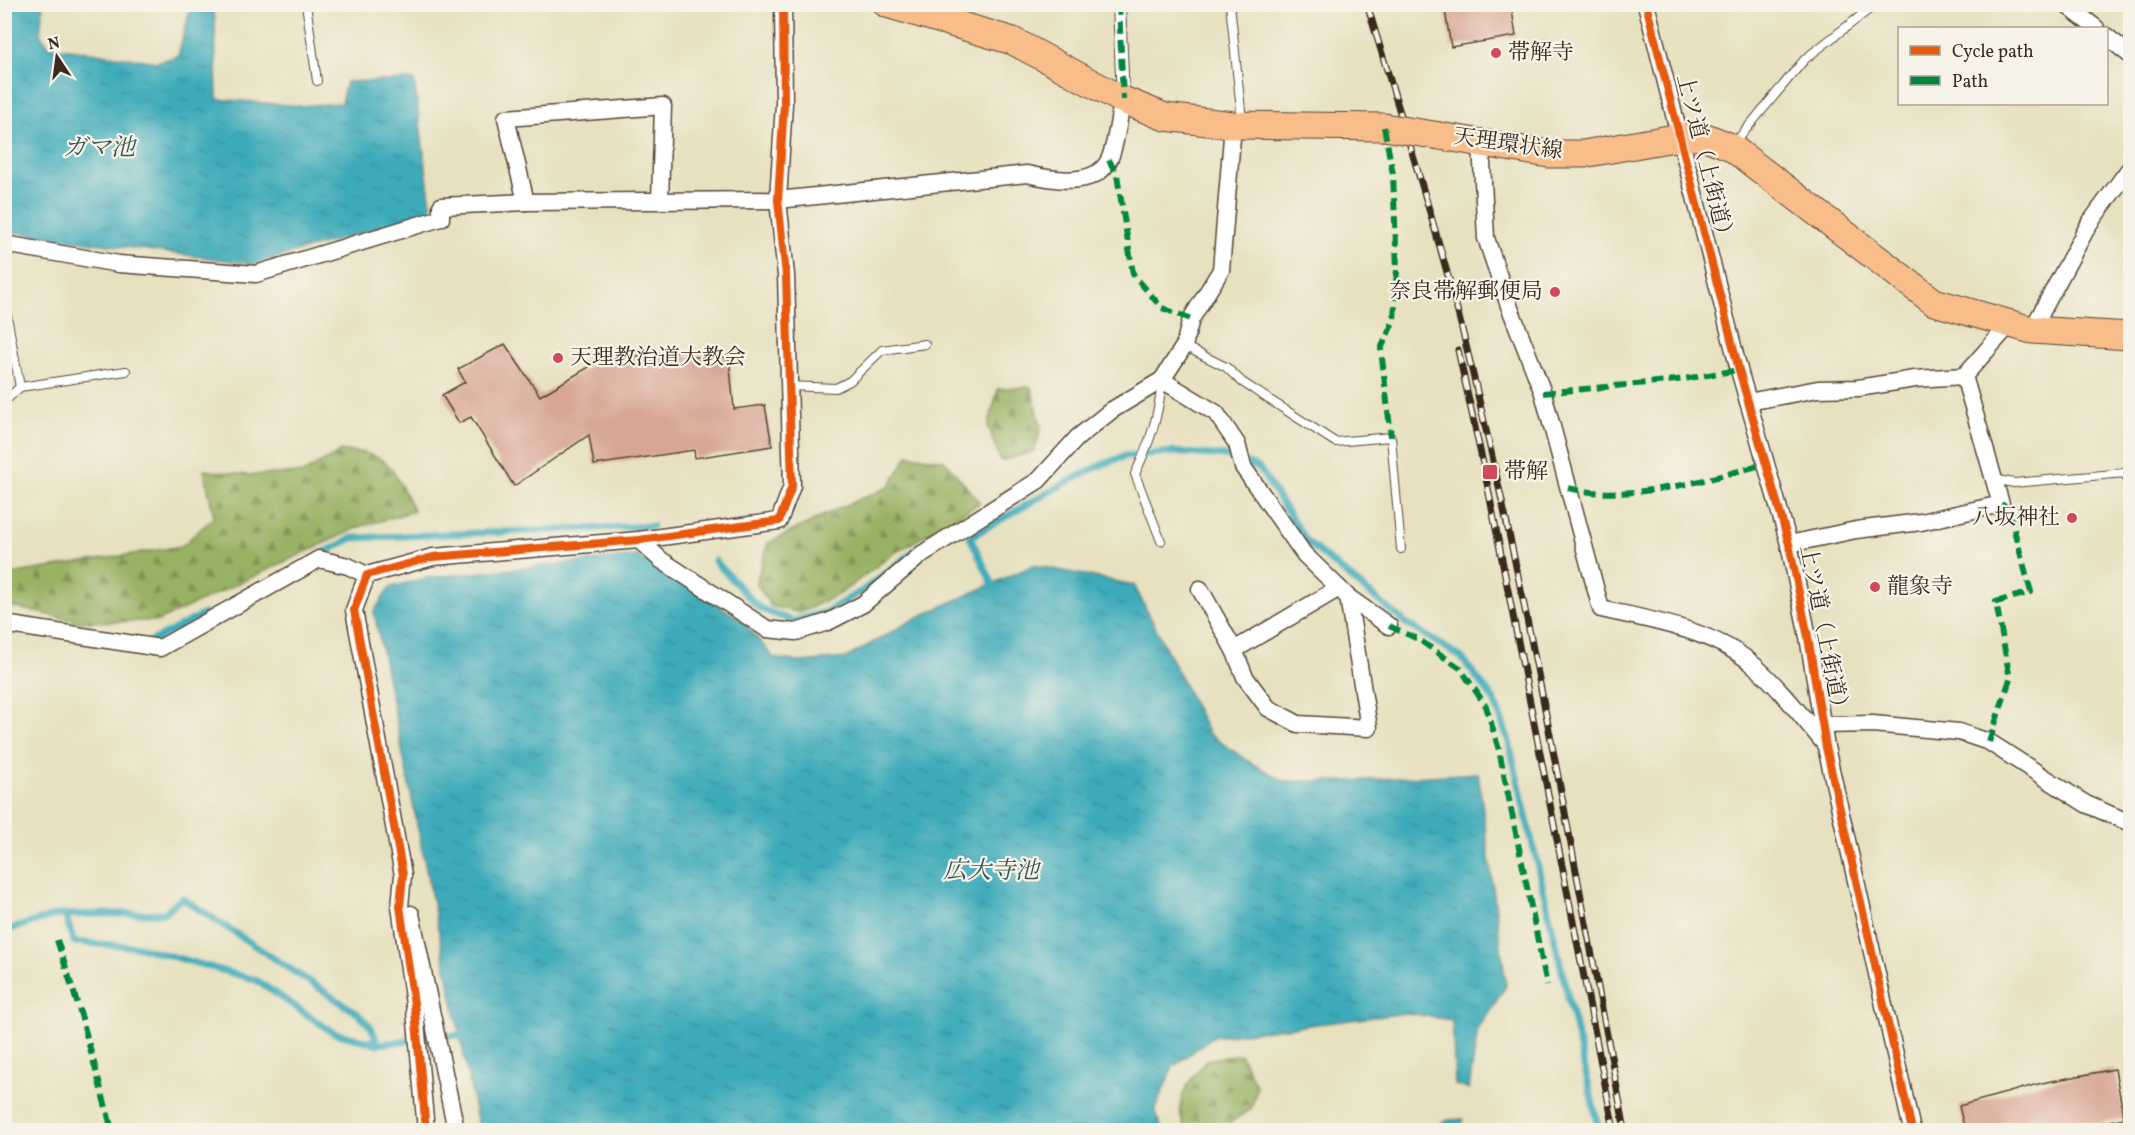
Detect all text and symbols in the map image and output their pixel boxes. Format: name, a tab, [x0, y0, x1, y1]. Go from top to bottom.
north arrow	[27, 27, 87, 87]
legend	[1898, 27, 2108, 105]
text: N	[46, 32, 63, 56]
place label: 帯解寺	[1508, 38, 1574, 69]
text: Cycle path	[1952, 40, 2034, 65]
marker: 帯解寺	[1489, 46, 1503, 60]
text: Path	[1952, 70, 1988, 95]
street label: 上ツ道（上街道）	[1668, 71, 1740, 249]
street label: 天理環状線	[1451, 122, 1565, 168]
water label: ガマ池	[63, 132, 138, 166]
place label: 奈良帯解郵便局	[1389, 277, 1543, 308]
marker: 奈良帯解郵便局	[1548, 285, 1562, 299]
place label: 天理教治道大教会	[570, 343, 746, 374]
marker: 天理教治道大教会	[551, 351, 565, 365]
place label: 帯解	[1504, 457, 1548, 488]
marker: 帯解	[1481, 463, 1499, 481]
place label: 八坂神社	[1972, 503, 2060, 534]
marker: 八坂神社	[2065, 511, 2079, 525]
street label: 上ツ道（上街道）	[1791, 543, 1855, 721]
place label: 龍象寺	[1887, 572, 1953, 603]
marker: 龍象寺	[1868, 580, 1882, 594]
water label: 広大寺池	[943, 855, 1042, 889]

